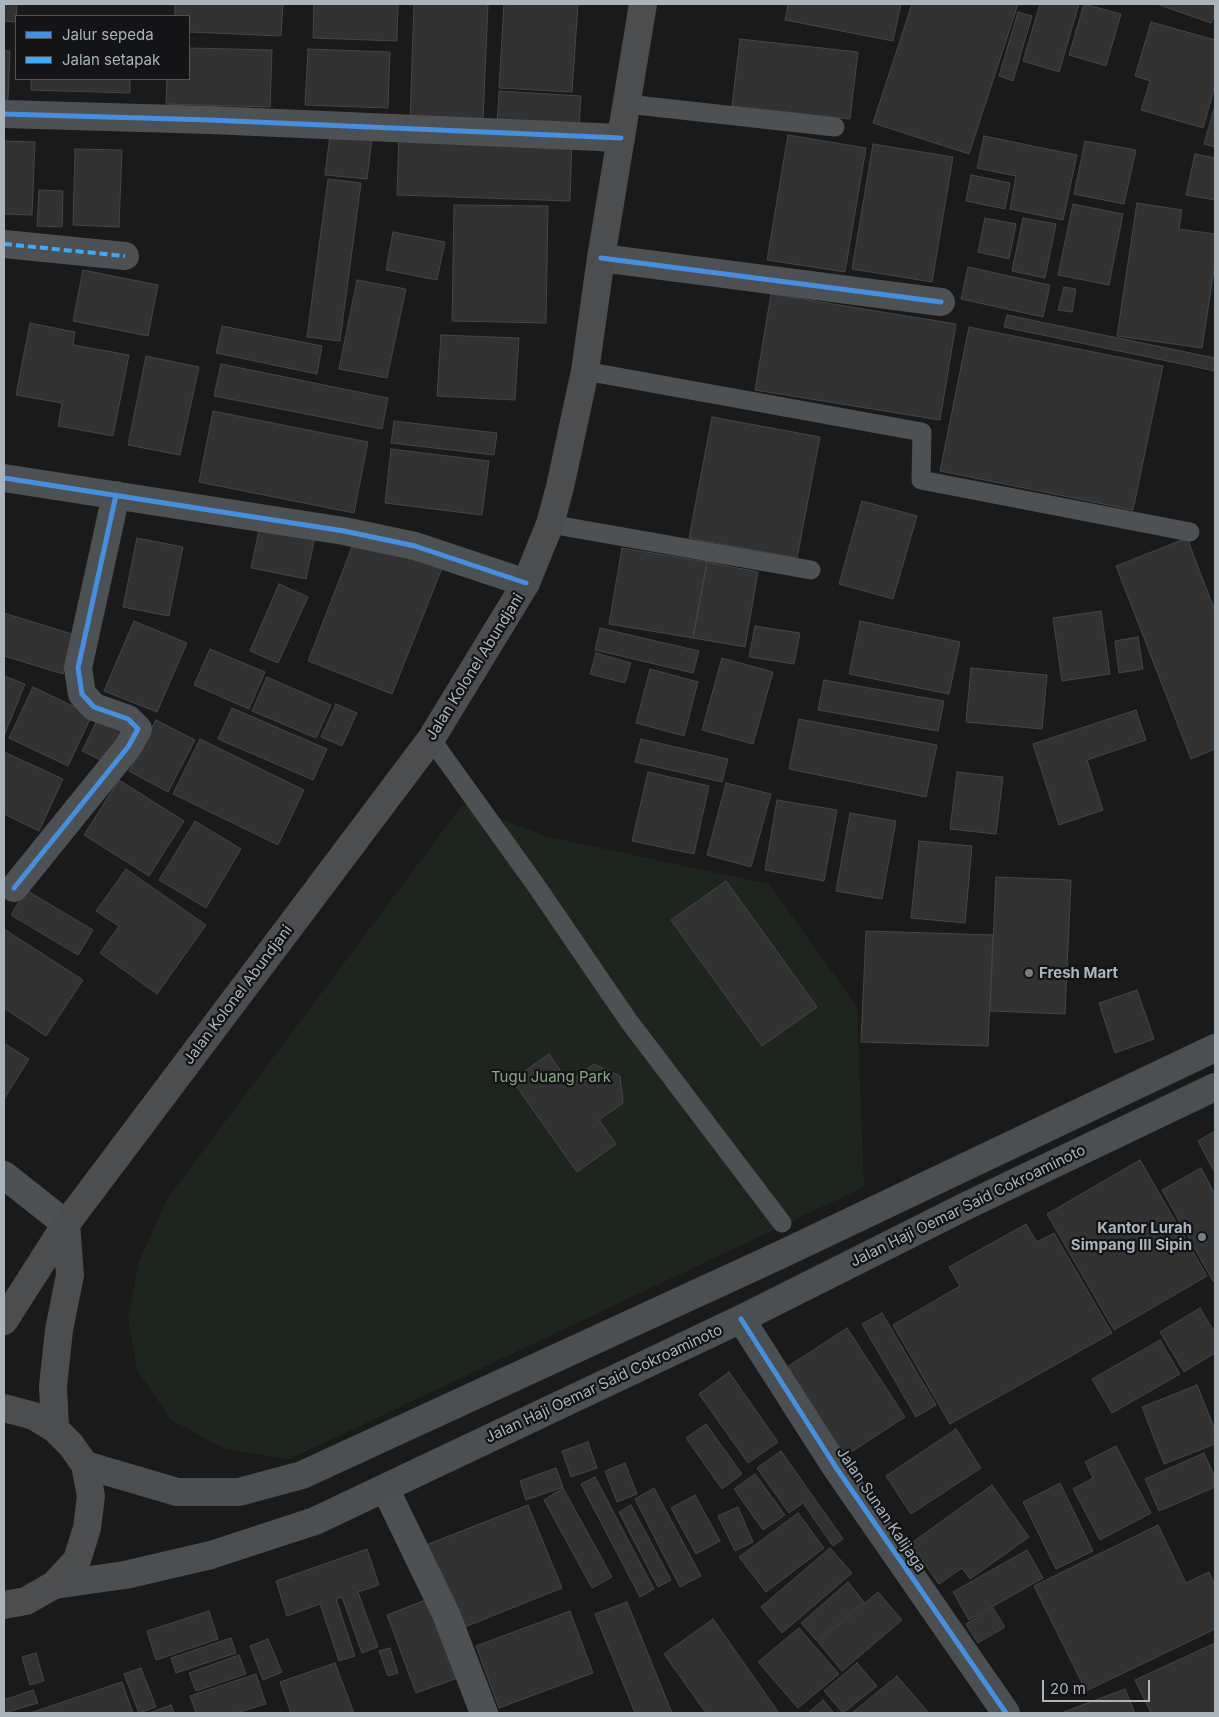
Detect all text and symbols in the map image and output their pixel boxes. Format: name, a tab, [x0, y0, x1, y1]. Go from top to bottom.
legend	[15, 15, 190, 80]
text: Jalur sepeda	[62, 25, 154, 44]
text: Jalan setapak	[62, 50, 160, 69]
street label: Jalan Kolonel Abundjani	[422, 590, 528, 744]
street label: Jalan Kolonel Abundjani	[180, 922, 296, 1068]
place label: Fresh Mart	[1039, 964, 1118, 982]
marker: Fresh Mart	[1023, 967, 1035, 979]
park label: Tugu Juang Park	[491, 1068, 611, 1086]
street label: Jalan Haji Oemar Said Cokroaminoto	[847, 1141, 1089, 1271]
place label: Kantor Lurah Simpang III Sipin	[1071, 1219, 1192, 1254]
marker: Kantor Lurah Simpang III Sipin	[1196, 1231, 1208, 1243]
street label: Jalan Haji Oemar Said Cokroaminoto	[483, 1321, 725, 1447]
street label: Jalan Sunan Kalijaga	[833, 1444, 929, 1576]
scale bar	[1044, 1670, 1152, 1702]
text: 20 m	[1050, 1679, 1086, 1698]

